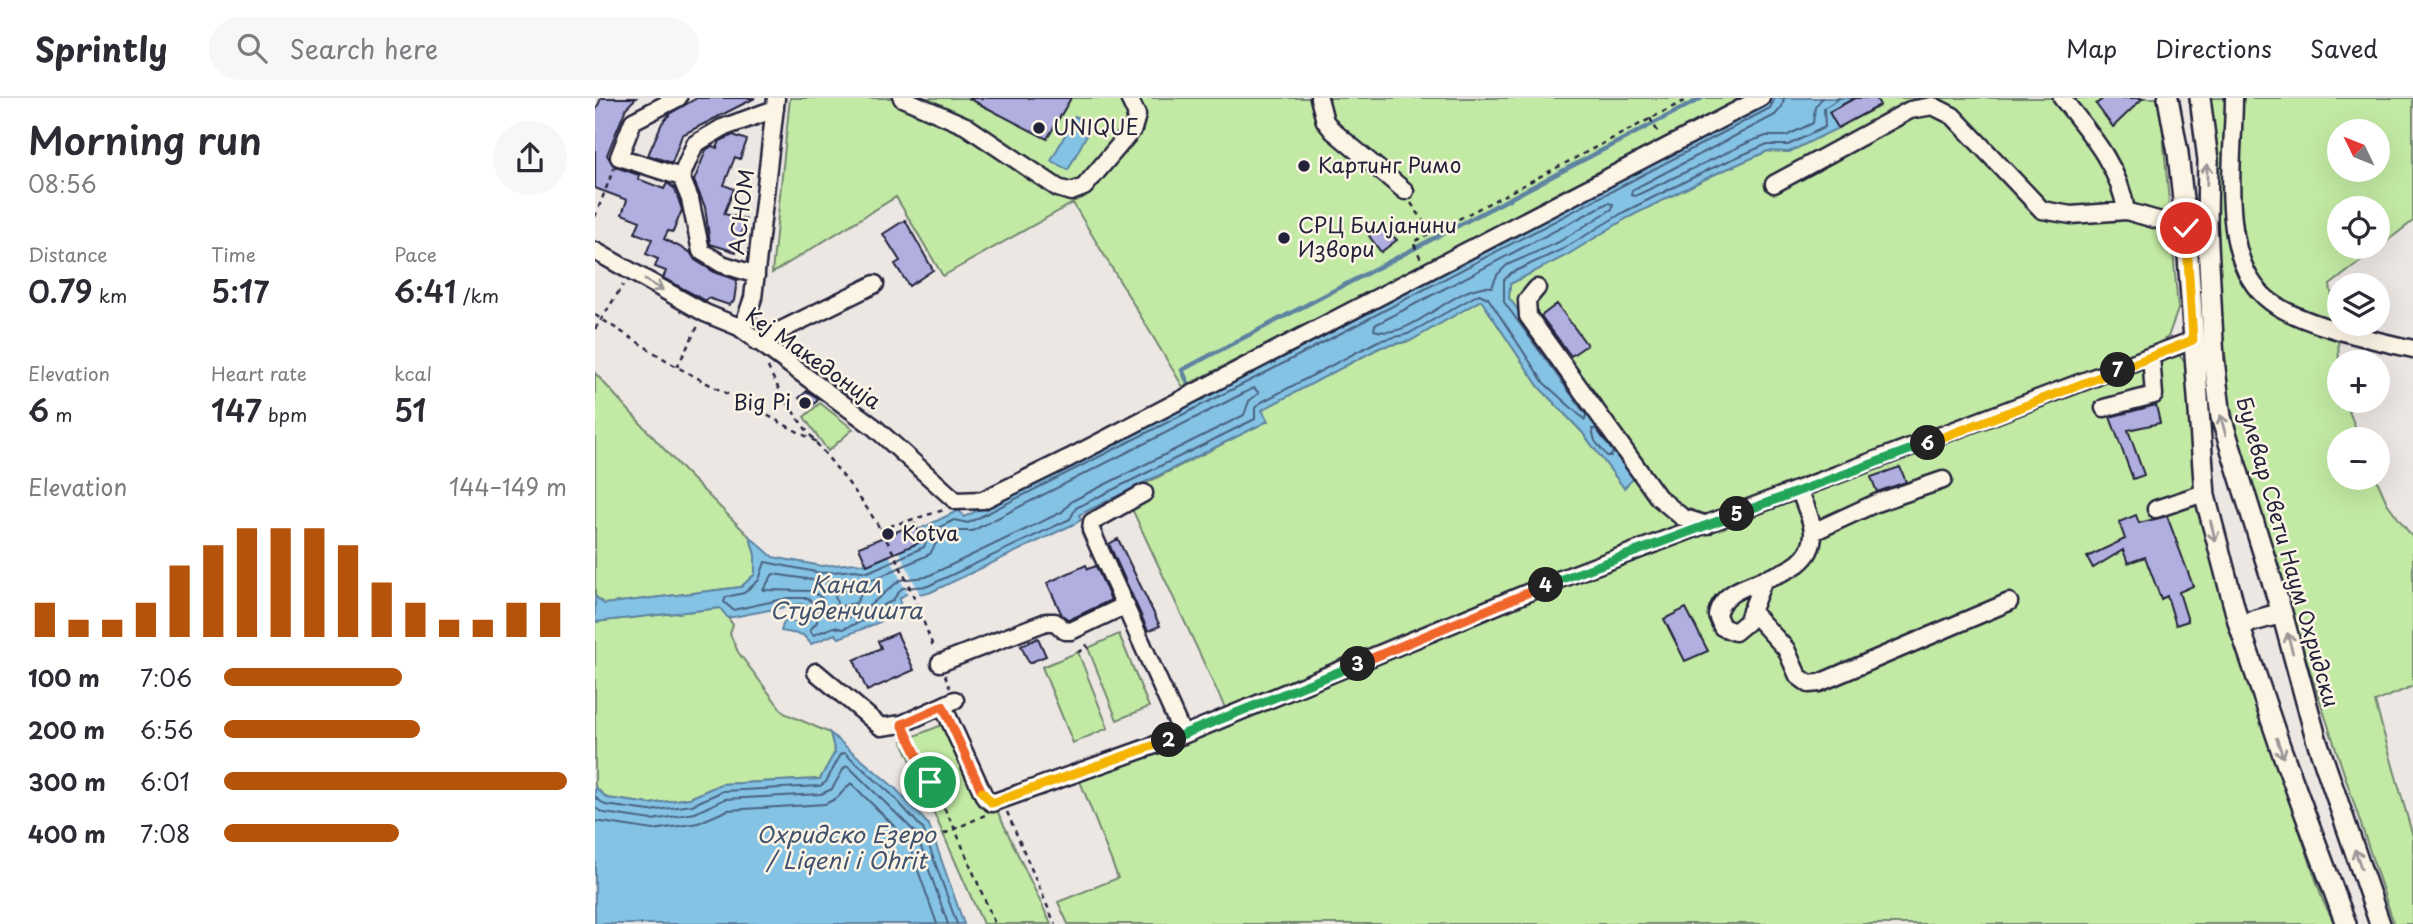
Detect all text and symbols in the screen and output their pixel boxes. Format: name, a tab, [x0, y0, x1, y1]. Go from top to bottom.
search box	[209, 17, 699, 80]
text: Sprintly	[35, 23, 167, 73]
icon: search	[233, 29, 271, 67]
text: Search here	[289, 29, 438, 68]
text: Map	[2066, 30, 2117, 66]
text: Directions	[2155, 30, 2272, 66]
text: Saved	[2310, 30, 2378, 66]
place label: UNIQUE	[1053, 110, 1139, 142]
text: Morning run	[28, 111, 262, 168]
north arrow	[2327, 119, 2391, 182]
map controls	[2327, 119, 2390, 490]
marker: UNIQUE	[1031, 120, 1047, 136]
button: share	[493, 121, 567, 195]
place label: Картинг Римо	[1318, 148, 1461, 180]
marker: Картинг Римо	[1296, 158, 1312, 174]
one-way arrow	[2201, 163, 2214, 186]
text: 08:56	[28, 166, 97, 201]
street label: АСНОМ	[719, 167, 761, 256]
button: locate	[2327, 196, 2390, 259]
pin	[2156, 198, 2216, 258]
place label: СРЦ Билјанини Извори	[1298, 208, 1457, 264]
icon: check	[2167, 209, 2205, 247]
marker: СРЦ Билјанини Извори	[1276, 230, 1292, 246]
text: Distance	[28, 240, 108, 268]
text: Time	[211, 240, 256, 268]
text: Pace	[394, 240, 437, 268]
text: 0.79	[28, 268, 93, 313]
text: 5:17	[211, 268, 269, 313]
text: 6:41	[394, 268, 456, 313]
button: layers	[2327, 273, 2390, 336]
one-way arrow	[643, 279, 664, 292]
text: km	[93, 281, 127, 309]
text: /km	[456, 281, 499, 309]
street label: Кеј Македонија	[740, 299, 889, 417]
button: +	[2327, 350, 2390, 413]
pin: 7	[2101, 352, 2135, 388]
text: 7	[2112, 355, 2123, 383]
text: Elevation	[28, 359, 110, 387]
text: Heart rate	[211, 359, 307, 387]
text: kcal	[394, 359, 432, 387]
place label: Big Pi	[733, 385, 791, 417]
text: 6	[28, 387, 49, 432]
text: 147	[211, 387, 262, 432]
text: 51	[394, 387, 426, 432]
street label: Булевар Свети Наум Охридски	[2229, 392, 2349, 711]
marker: Big Pi	[797, 395, 813, 411]
text: m	[49, 400, 73, 428]
text: bpm	[262, 400, 307, 428]
one-way arrow	[2216, 414, 2229, 437]
pin: 6	[1911, 426, 1945, 460]
button: −	[2327, 427, 2390, 490]
text: 6	[1921, 428, 1934, 456]
text: Elevation	[28, 469, 127, 504]
text: 144–149 m	[449, 469, 567, 504]
pin: 5	[1719, 496, 1755, 532]
text: 5	[1730, 499, 1743, 527]
place label: Kotva	[902, 516, 959, 548]
one-way arrow	[2207, 519, 2220, 542]
marker: Kotva	[880, 526, 896, 542]
water label: Канал Студенчишта	[770, 566, 923, 627]
pin: 4	[1529, 568, 1563, 602]
text: 4	[1539, 570, 1552, 598]
one-way arrow	[2283, 632, 2296, 654]
pin: 3	[1341, 646, 1375, 682]
text: 3	[1351, 649, 1364, 677]
text: 100 m	[28, 660, 100, 695]
text: 7:06	[140, 660, 192, 695]
text: 200 m	[28, 712, 105, 747]
text: 6:56	[140, 712, 193, 747]
pin: 2	[1151, 722, 1187, 758]
text: 2	[1162, 725, 1175, 753]
one-way arrow	[2275, 736, 2287, 758]
pin	[900, 752, 960, 812]
icon: arrive	[911, 763, 949, 801]
text: 300 m	[28, 764, 106, 799]
text: 6:01	[140, 764, 190, 799]
text: 400 m	[28, 816, 106, 851]
text: 7:08	[140, 816, 191, 851]
water label: Охридско Езеро / Liqeni i Ohrit	[756, 816, 937, 877]
one-way arrow	[2351, 849, 2363, 871]

